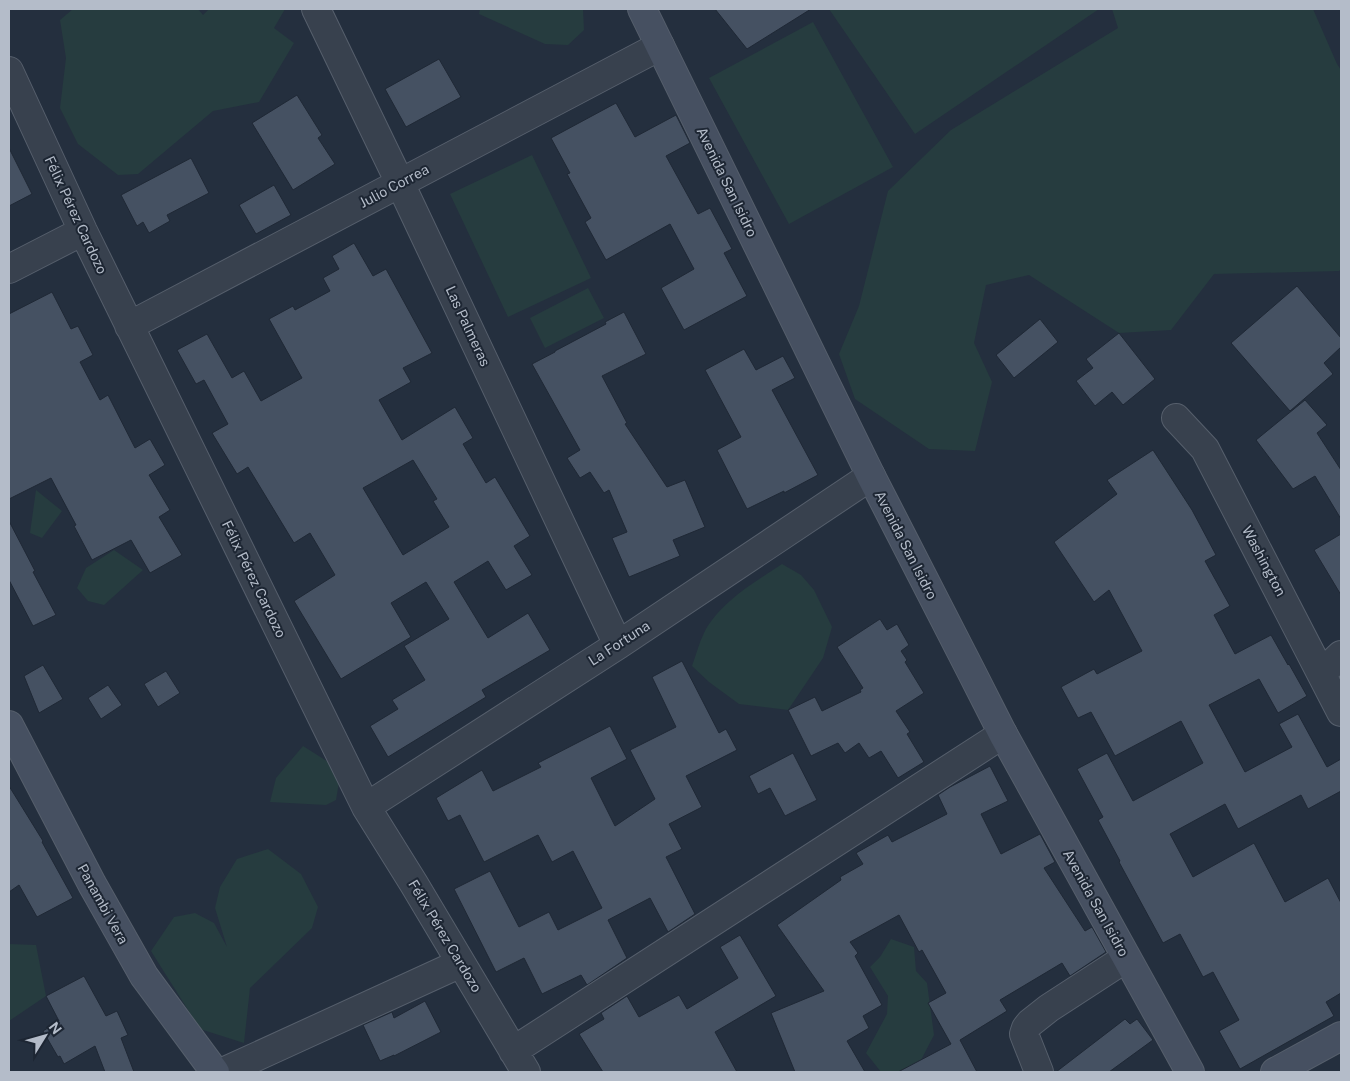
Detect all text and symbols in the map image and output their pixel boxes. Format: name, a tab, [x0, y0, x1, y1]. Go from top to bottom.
street label: Avenida San Isidro	[694, 125, 760, 239]
street label: Félix Pérez Cardozo	[42, 153, 110, 277]
street label: Julio Correa	[356, 161, 432, 211]
street label: Las Palmeras	[442, 283, 494, 369]
street label: Avenida San Isidro	[872, 488, 940, 602]
street label: Félix Pérez Cardozo	[219, 518, 289, 640]
street label: Washington	[1239, 523, 1289, 599]
street label: La Fortuna	[585, 617, 653, 669]
street label: Avenida San Isidro	[1060, 847, 1132, 959]
street label: Panambi Vera	[74, 861, 132, 947]
street label: Félix Pérez Cardozo	[405, 877, 485, 995]
north arrow	[20, 1011, 70, 1061]
text: N	[46, 1019, 65, 1037]

